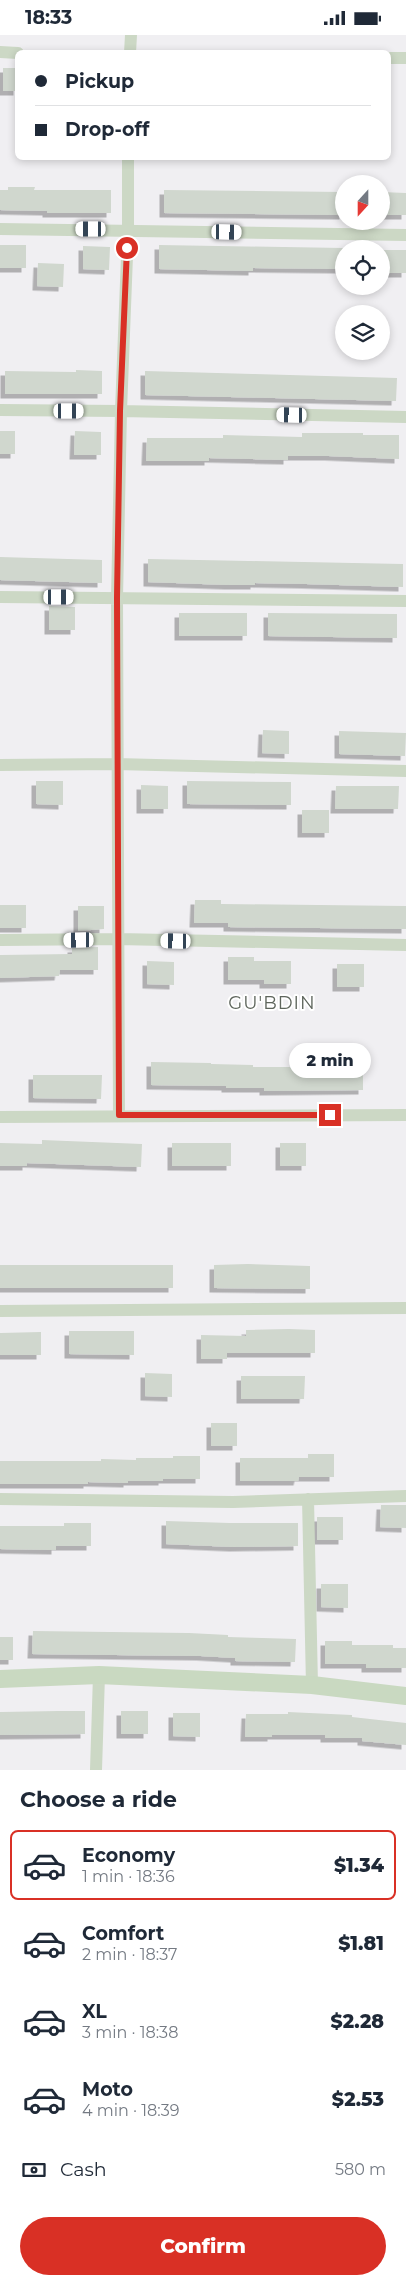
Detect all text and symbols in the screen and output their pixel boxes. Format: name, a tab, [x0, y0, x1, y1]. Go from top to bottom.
text: 18:33	[25, 6, 72, 29]
text: Pickup	[65, 70, 134, 93]
text: Drop-off	[65, 118, 149, 141]
north arrow	[335, 175, 390, 230]
map controls	[335, 175, 390, 360]
car	[76, 222, 106, 237]
car	[211, 224, 242, 240]
route start	[116, 237, 138, 259]
button: locate	[335, 240, 390, 295]
button: layers	[335, 305, 390, 360]
car	[54, 404, 84, 419]
car	[276, 407, 307, 423]
car	[44, 590, 74, 605]
car	[63, 932, 94, 948]
car	[160, 933, 191, 949]
district label: GU'BDIN	[228, 992, 316, 1014]
callout: 2 min	[289, 1043, 371, 1077]
text: 2 min	[306, 1051, 354, 1070]
route end	[319, 1104, 341, 1126]
text: Choose a ride	[20, 1786, 177, 1813]
icon: car	[22, 1843, 67, 1888]
text: Economy	[82, 1844, 175, 1867]
text: $1.34	[334, 1854, 384, 1877]
text: 1 min · 18:36	[82, 1867, 175, 1886]
icon: car	[22, 1921, 67, 1966]
text: Comfort	[82, 1922, 164, 1945]
text: $1.81	[338, 1932, 384, 1955]
text: 2 min · 18:37	[82, 1945, 177, 1964]
icon: car	[22, 1999, 67, 2044]
text: XL	[82, 2000, 107, 2023]
text: $2.28	[330, 2010, 384, 2033]
text: 3 min · 18:38	[82, 2023, 178, 2042]
icon: car	[22, 2077, 67, 2122]
text: Moto	[82, 2078, 133, 2101]
text: $2.53	[332, 2088, 384, 2111]
text: 4 min · 18:39	[82, 2101, 179, 2120]
icon: cash	[20, 2156, 48, 2184]
text: Cash	[60, 2158, 107, 2181]
text: 580 m	[335, 2160, 386, 2179]
button: Confirm	[20, 2217, 386, 2275]

